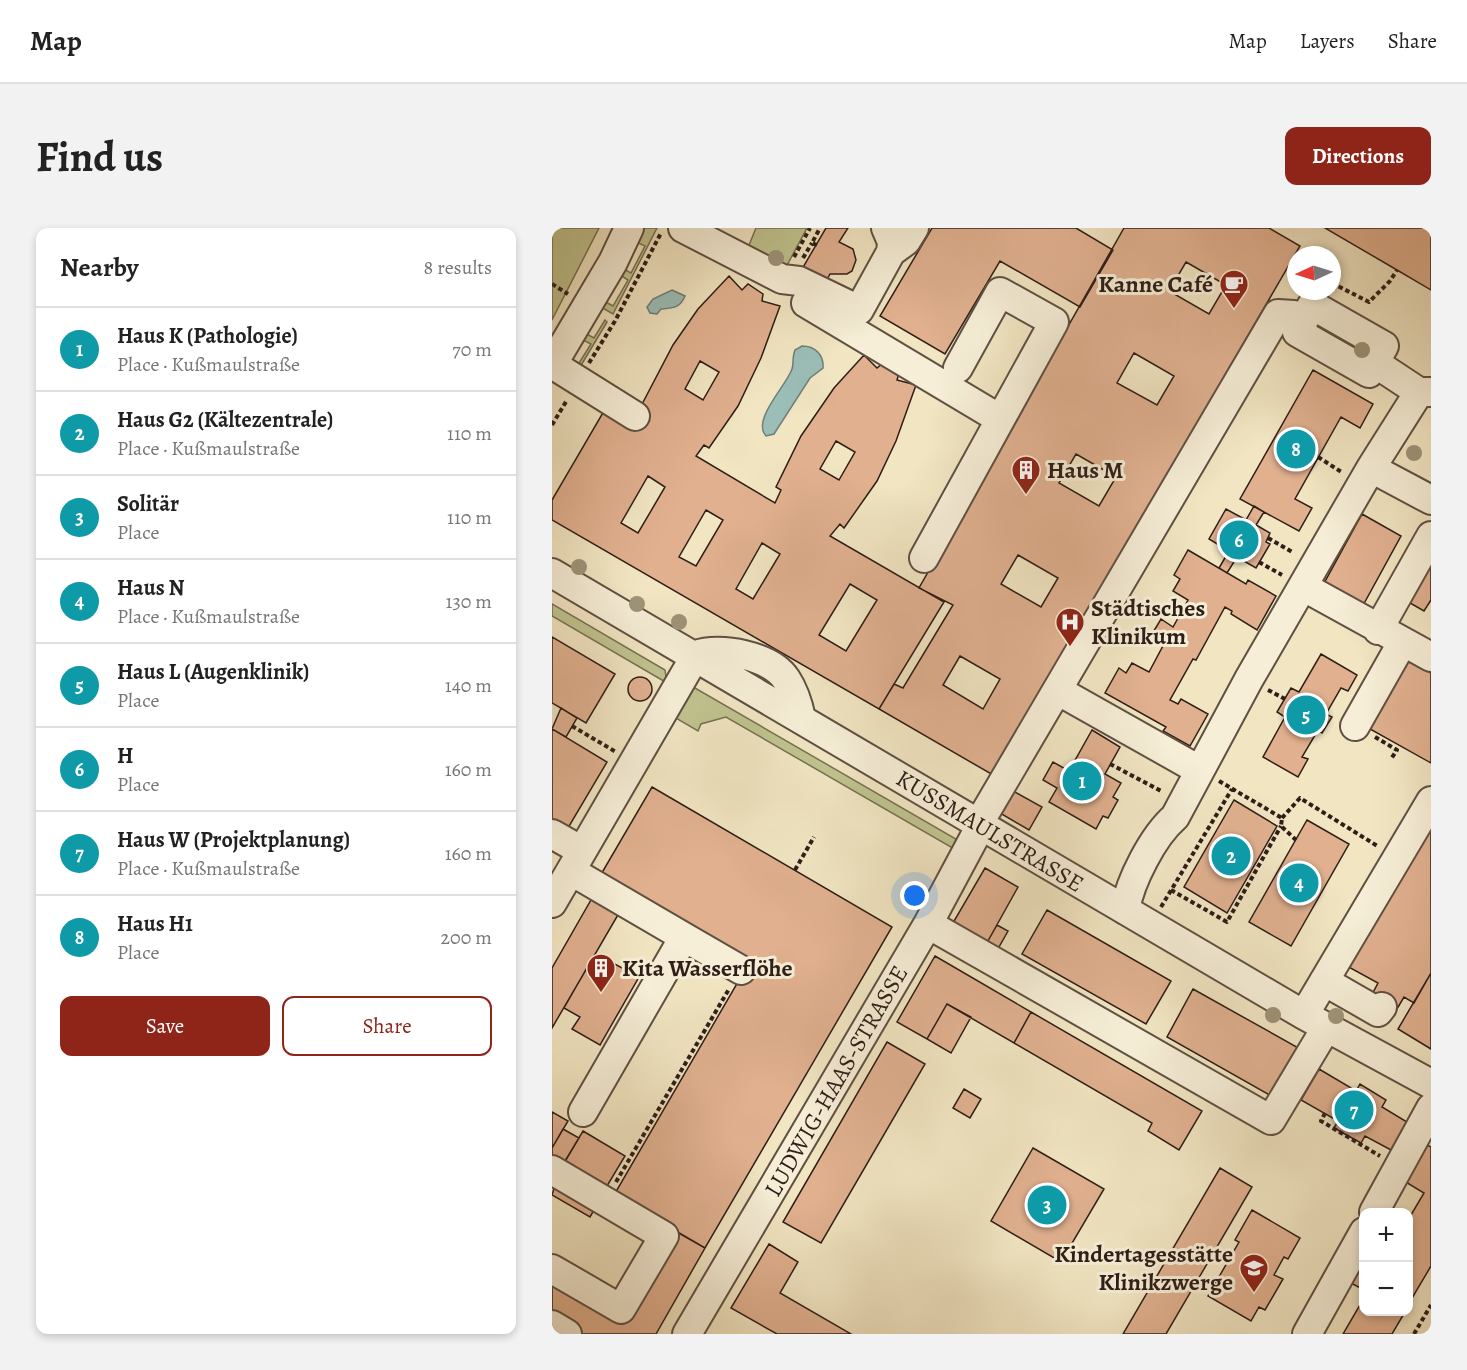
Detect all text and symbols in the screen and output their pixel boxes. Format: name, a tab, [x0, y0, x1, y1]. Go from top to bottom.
text: Map	[30, 22, 82, 60]
text: Map	[1228, 27, 1267, 55]
text: Layers	[1300, 27, 1355, 55]
text: Share	[1388, 27, 1437, 55]
button: Directions	[1285, 127, 1431, 185]
text: Find us	[36, 128, 163, 185]
north arrow	[1287, 246, 1341, 300]
text: Nearby	[60, 250, 139, 285]
text: 8 results	[424, 254, 492, 281]
place label: Kanne Café	[1098, 268, 1213, 300]
cafe icon: Kanne Café	[1218, 268, 1250, 310]
text: Haus K (Pathologie)	[117, 321, 298, 351]
text: 1	[76, 336, 83, 363]
text: 70 m	[452, 336, 492, 363]
text: Place · Kußmaulstraße	[117, 351, 300, 378]
text: Haus G2 (Kältezentrale)	[117, 405, 333, 435]
text: 2	[75, 420, 84, 447]
text: 110 m	[447, 420, 492, 447]
pin: 8	[1276, 426, 1316, 472]
text: Place · Kußmaulstraße	[117, 435, 300, 462]
building icon: Haus M	[1010, 454, 1042, 496]
place label: Haus M	[1047, 454, 1123, 486]
text: Solitär	[117, 489, 179, 519]
text: 3	[75, 504, 84, 531]
text: 110 m	[447, 504, 492, 531]
pin: 6	[1220, 518, 1258, 562]
text: Place	[117, 519, 159, 546]
text: Haus N	[117, 573, 185, 603]
text: 4	[75, 588, 84, 615]
text: 130 m	[446, 588, 492, 615]
place label: Städtisches Klinikum	[1091, 592, 1205, 652]
text: Place · Kußmaulstraße	[117, 603, 300, 630]
hospital icon: Städtisches Klinikum	[1054, 606, 1086, 648]
text: Haus L (Augenklinik)	[117, 657, 310, 687]
text: 5	[75, 672, 84, 699]
text: 140 m	[445, 672, 492, 699]
text: Place	[117, 687, 159, 714]
pin: 5	[1286, 692, 1326, 738]
text: H	[117, 741, 133, 771]
text: 6	[75, 756, 84, 783]
text: 160 m	[445, 756, 492, 783]
pin: 1	[1062, 758, 1102, 804]
street label: KUSSMAULSTRASSE	[890, 762, 1090, 900]
text: Place	[117, 771, 159, 798]
text: Haus W (Projektplanung)	[117, 825, 350, 855]
pin: 2	[1212, 834, 1250, 878]
text: 7	[75, 840, 84, 867]
text: 160 m	[445, 840, 492, 867]
text: Place · Kußmaulstraße	[117, 855, 300, 882]
pin: 4	[1280, 860, 1318, 906]
your location	[900, 881, 929, 910]
text: Haus H1	[117, 909, 193, 939]
text: 8	[75, 924, 84, 951]
text: 200 m	[441, 924, 492, 951]
text: Place	[117, 939, 159, 966]
building icon: Kita Wasserflöhe	[585, 952, 617, 994]
place label: Kita Wasserflöhe	[622, 952, 793, 984]
street label: LUDWIG-HAAS-STRASSE	[757, 960, 915, 1202]
button: Save	[60, 996, 270, 1056]
button: Share	[282, 996, 492, 1056]
pin: 7	[1334, 1088, 1374, 1132]
pin: 3	[1028, 1182, 1066, 1228]
map controls	[1359, 1208, 1413, 1316]
button: +	[1359, 1208, 1413, 1262]
place label: Kindertagesstätte Klinikzwerge	[1054, 1238, 1233, 1298]
school or university icon: Kindertagesstätte Klinikzwerge	[1238, 1252, 1270, 1294]
button: −	[1359, 1262, 1413, 1316]

